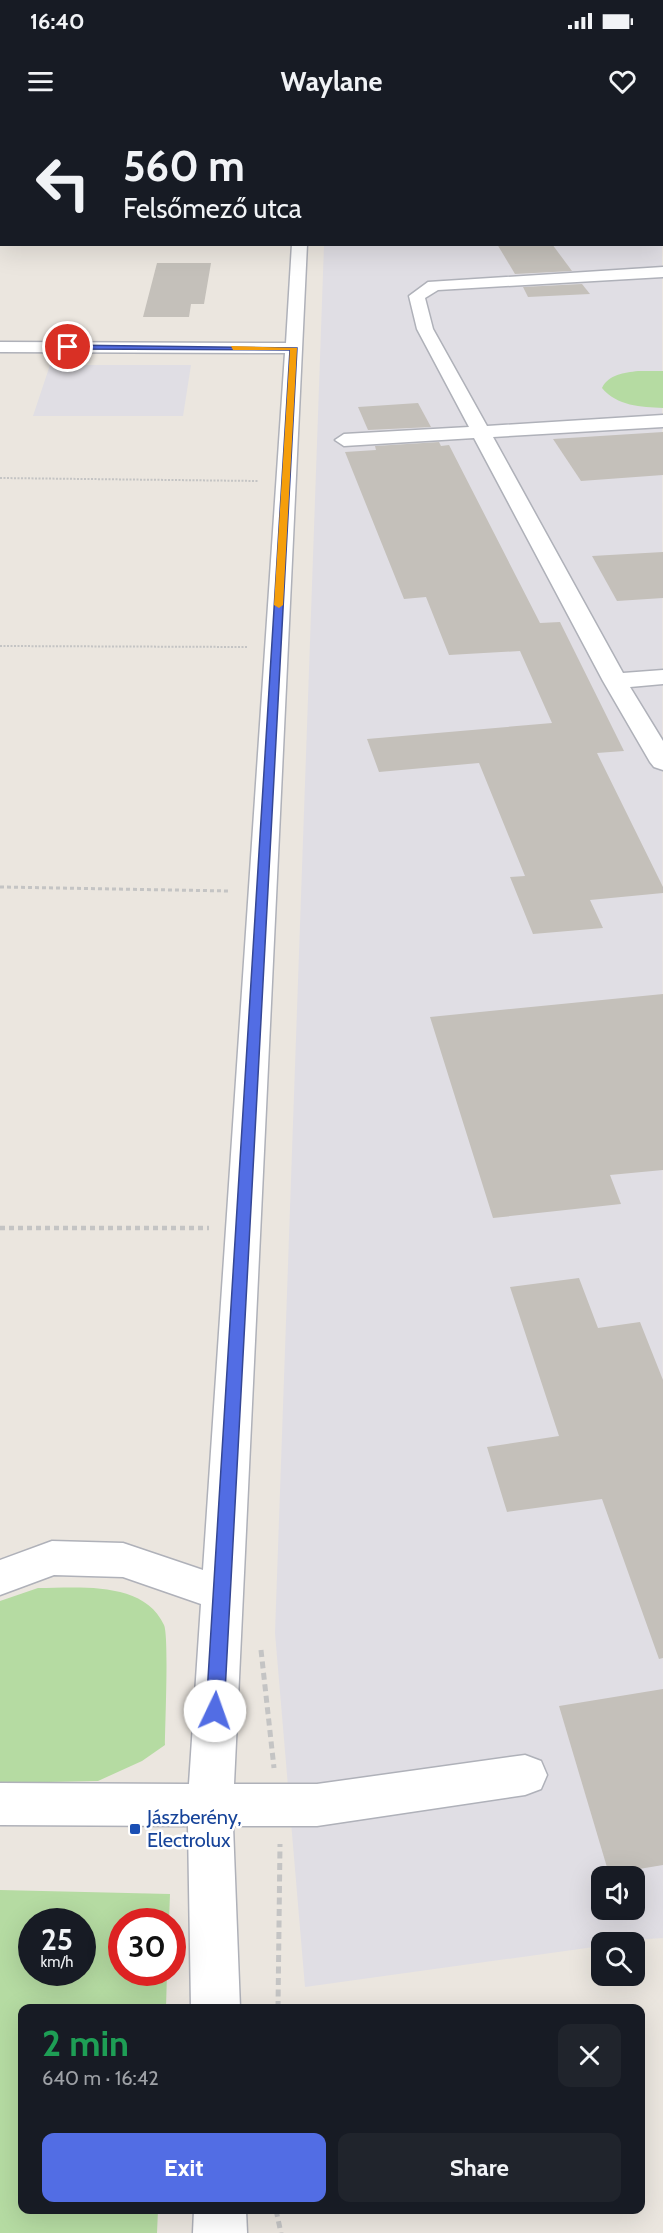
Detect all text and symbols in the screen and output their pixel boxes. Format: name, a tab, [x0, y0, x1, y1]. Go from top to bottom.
text: 16:40	[30, 8, 85, 35]
icon: menu	[24, 65, 57, 98]
text: Waylane	[281, 65, 382, 98]
icon: heart	[606, 65, 639, 98]
text: 560 m	[123, 140, 245, 192]
icon: left	[24, 144, 102, 222]
text: Felsőmező utca	[123, 192, 302, 225]
pin	[42, 321, 93, 372]
icon: arrive	[51, 330, 84, 363]
position arrow	[183, 1679, 247, 1743]
place label: Jászberény, Electrolux	[146, 1805, 242, 1852]
marker: Jászberény, Electrolux	[128, 1822, 142, 1836]
map controls	[591, 1866, 645, 1986]
button: sound	[591, 1866, 645, 1920]
speed limit sign: 30	[108, 1908, 186, 1986]
text: 25	[41, 1921, 73, 1958]
button: search	[591, 1932, 645, 1986]
text: km/h	[41, 1953, 73, 1971]
text: 2 min	[42, 2021, 129, 2065]
button: close	[558, 2024, 621, 2087]
text: 640 m · 16:42	[42, 2066, 159, 2090]
button: Exit	[42, 2133, 326, 2202]
button: Share	[338, 2133, 621, 2202]

